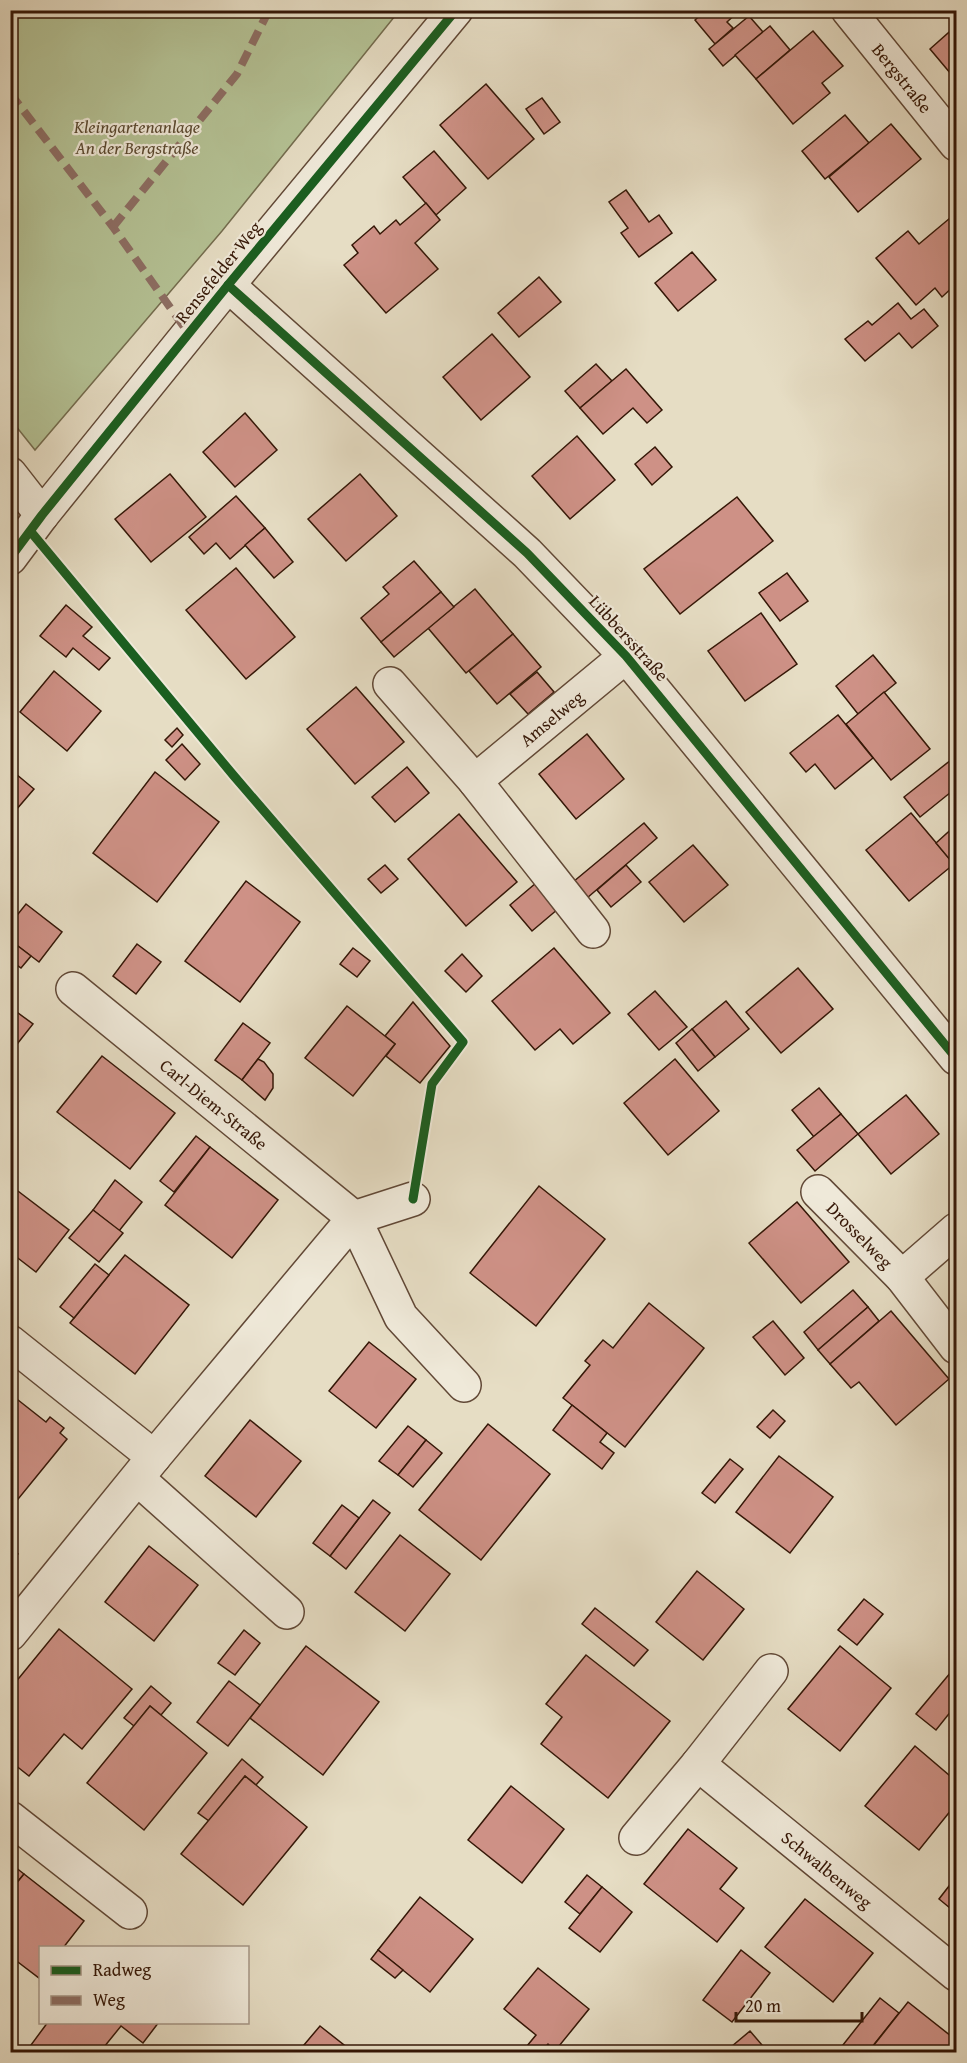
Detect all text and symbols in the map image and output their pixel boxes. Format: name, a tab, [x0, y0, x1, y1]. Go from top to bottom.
street label: Bergstraße	[866, 37, 939, 119]
park label: Kleingartenanlage An der Bergstraße	[73, 113, 200, 161]
street label: Rensefelder Weg	[168, 215, 268, 329]
street label: Lübbersstraße	[583, 589, 675, 687]
street label: Amselweg	[513, 683, 589, 753]
street label: Carl-Diem-Straße	[154, 1052, 274, 1156]
street label: Drosselweg	[821, 1195, 900, 1274]
street label: Schwalbenweg	[776, 1824, 879, 1915]
legend	[39, 1946, 249, 2024]
text: Radweg	[93, 1956, 151, 1983]
scale bar	[736, 1985, 862, 2023]
text: Weg	[93, 1986, 125, 2013]
text: 20 m	[745, 1992, 781, 2019]

